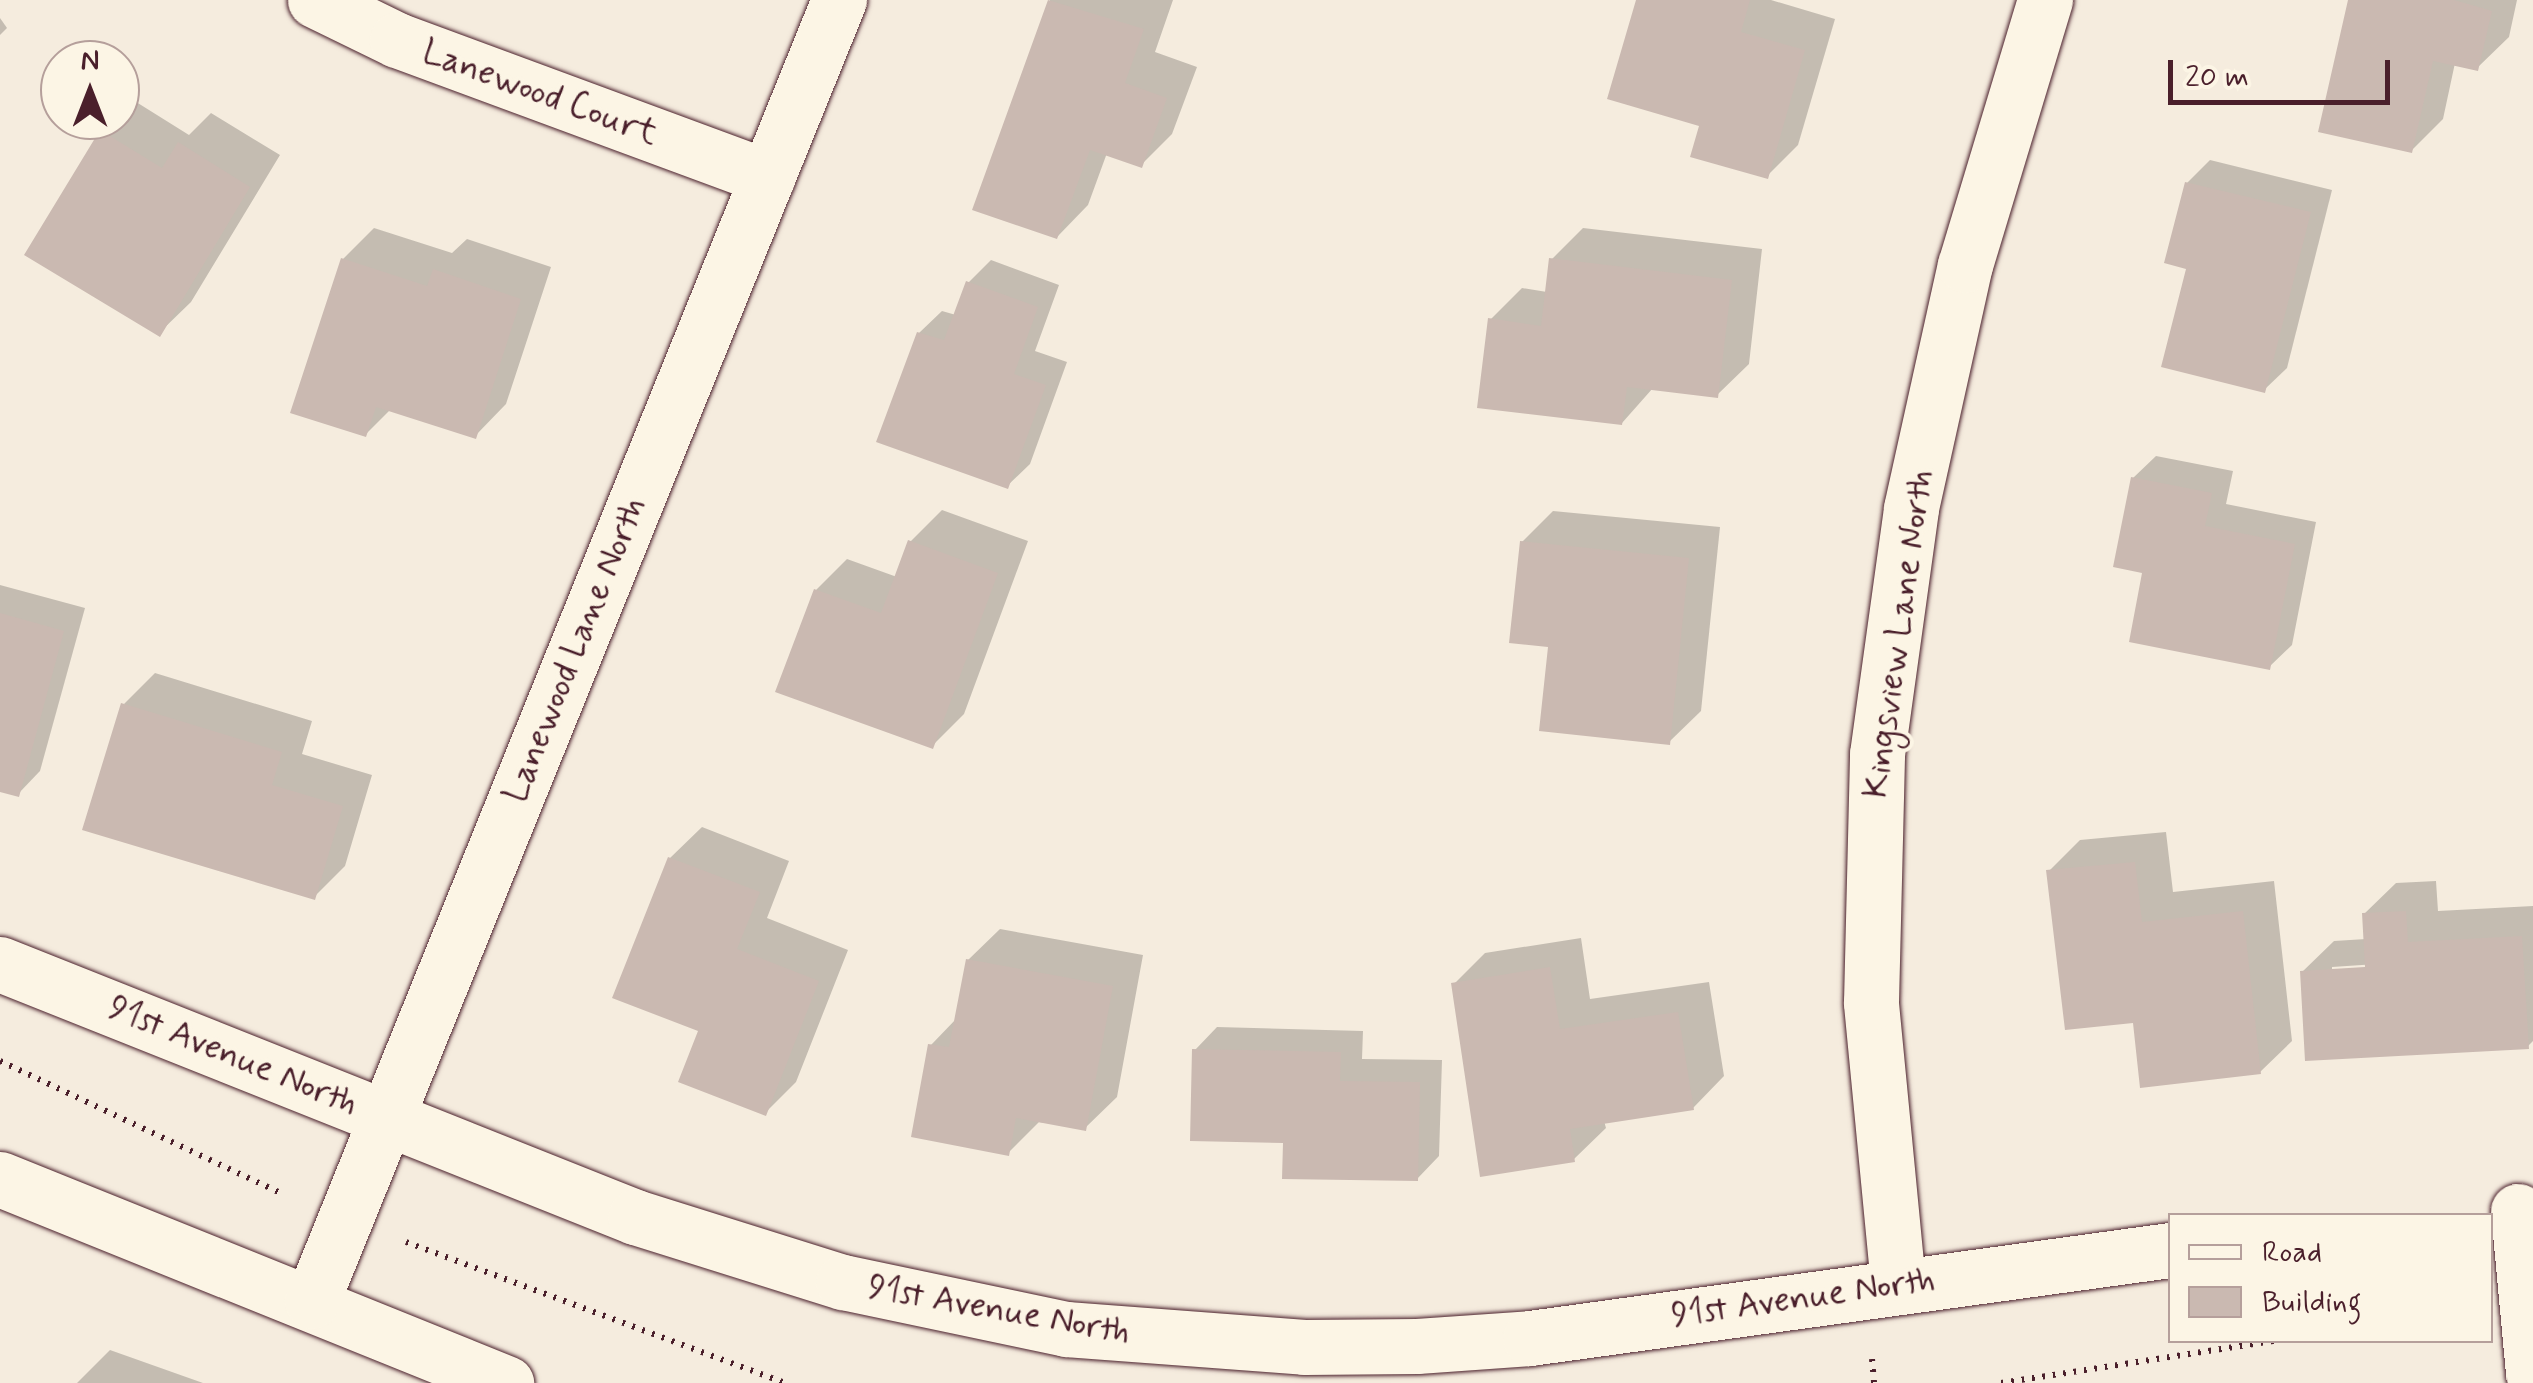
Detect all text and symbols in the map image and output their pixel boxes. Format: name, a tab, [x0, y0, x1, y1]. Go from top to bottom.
street label: Lanewood Court	[420, 32, 660, 154]
north arrow	[40, 40, 140, 140]
scale bar	[2173, 40, 2396, 102]
text: N	[81, 43, 99, 80]
text: 20 m	[2185, 58, 2249, 97]
street label: Kingsview Lane North	[1855, 469, 1943, 799]
street label: Lanewood Lane North	[495, 493, 655, 807]
street label: 91st Avenue North	[102, 987, 364, 1125]
legend	[2168, 1213, 2493, 1343]
text: Road	[2262, 1233, 2322, 1272]
street label: 91st Avenue North	[1668, 1259, 1938, 1337]
street label: 91st Avenue North	[864, 1266, 1134, 1354]
text: Building	[2262, 1283, 2361, 1322]

